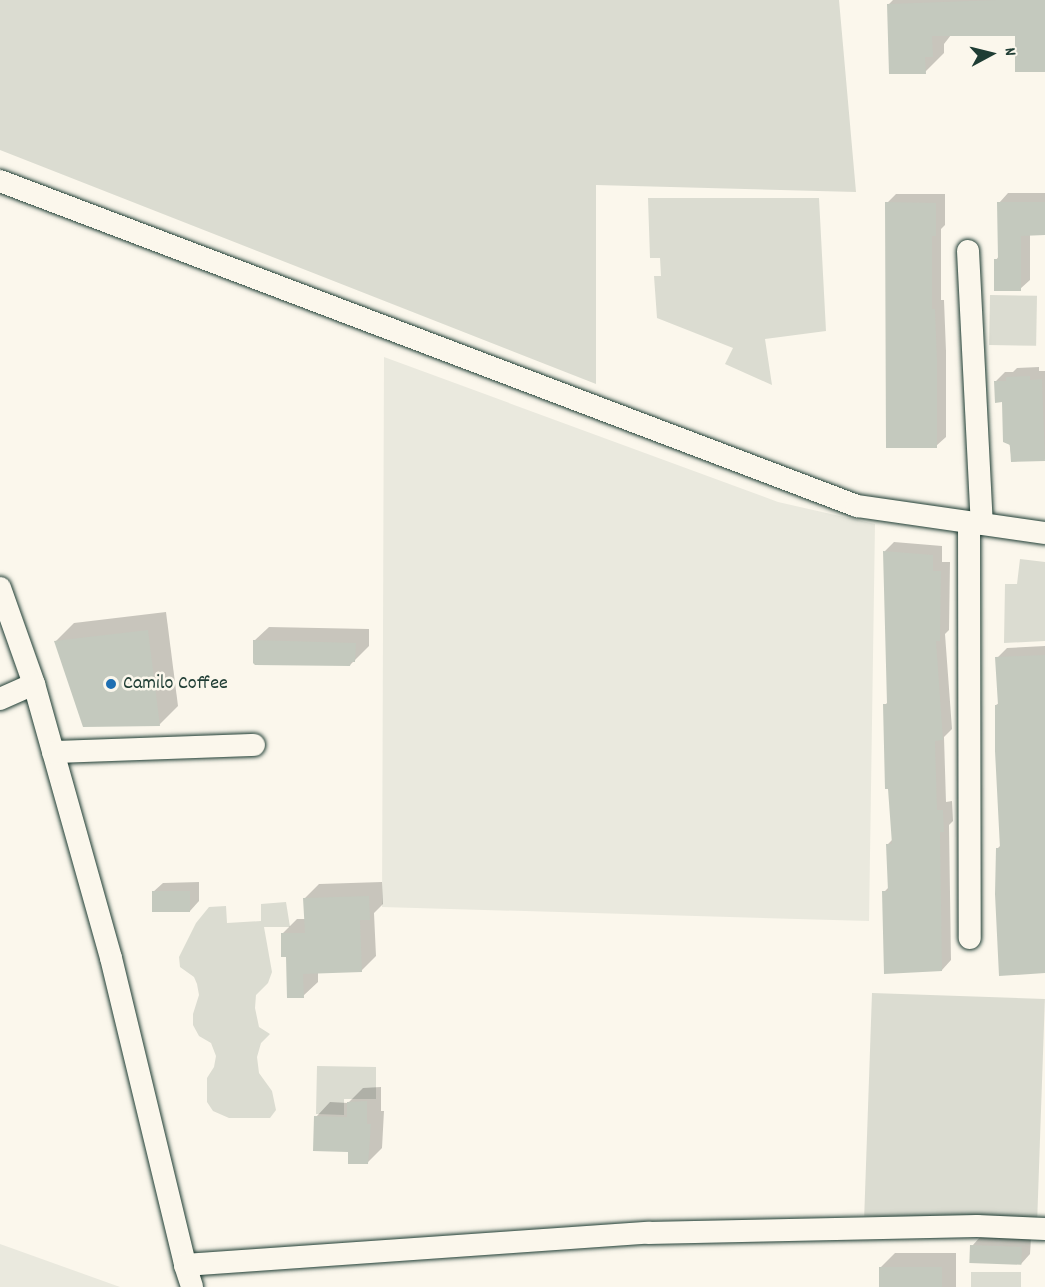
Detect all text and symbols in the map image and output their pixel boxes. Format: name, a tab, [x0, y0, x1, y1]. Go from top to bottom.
north arrow	[961, 24, 1021, 84]
text: N	[997, 46, 1021, 57]
place label: Camilo Coffee	[123, 672, 228, 696]
marker: Camilo Coffee	[104, 677, 118, 691]

